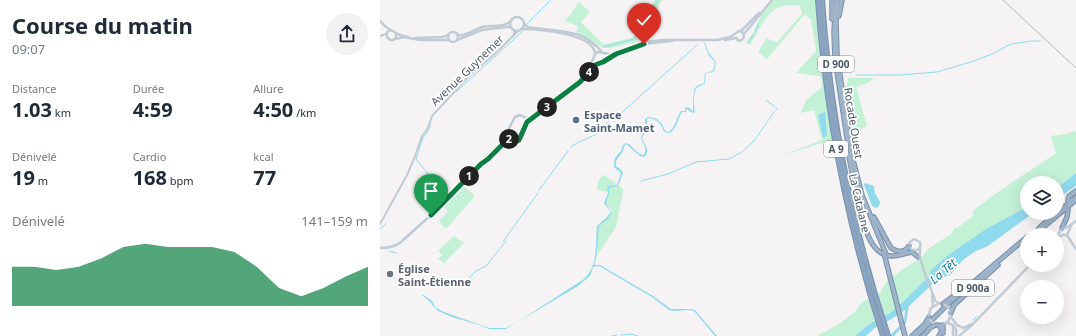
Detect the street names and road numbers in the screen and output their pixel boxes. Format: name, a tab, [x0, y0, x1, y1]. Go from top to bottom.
street label: Avenue Guynemer	[427, 31, 507, 109]
road number: D 900	[818, 56, 854, 72]
street label: Rocade Ouest	[841, 86, 867, 160]
road number: A 9	[824, 141, 848, 157]
street label: La Catalane	[846, 172, 874, 234]
road number: D 900a	[952, 280, 994, 296]

